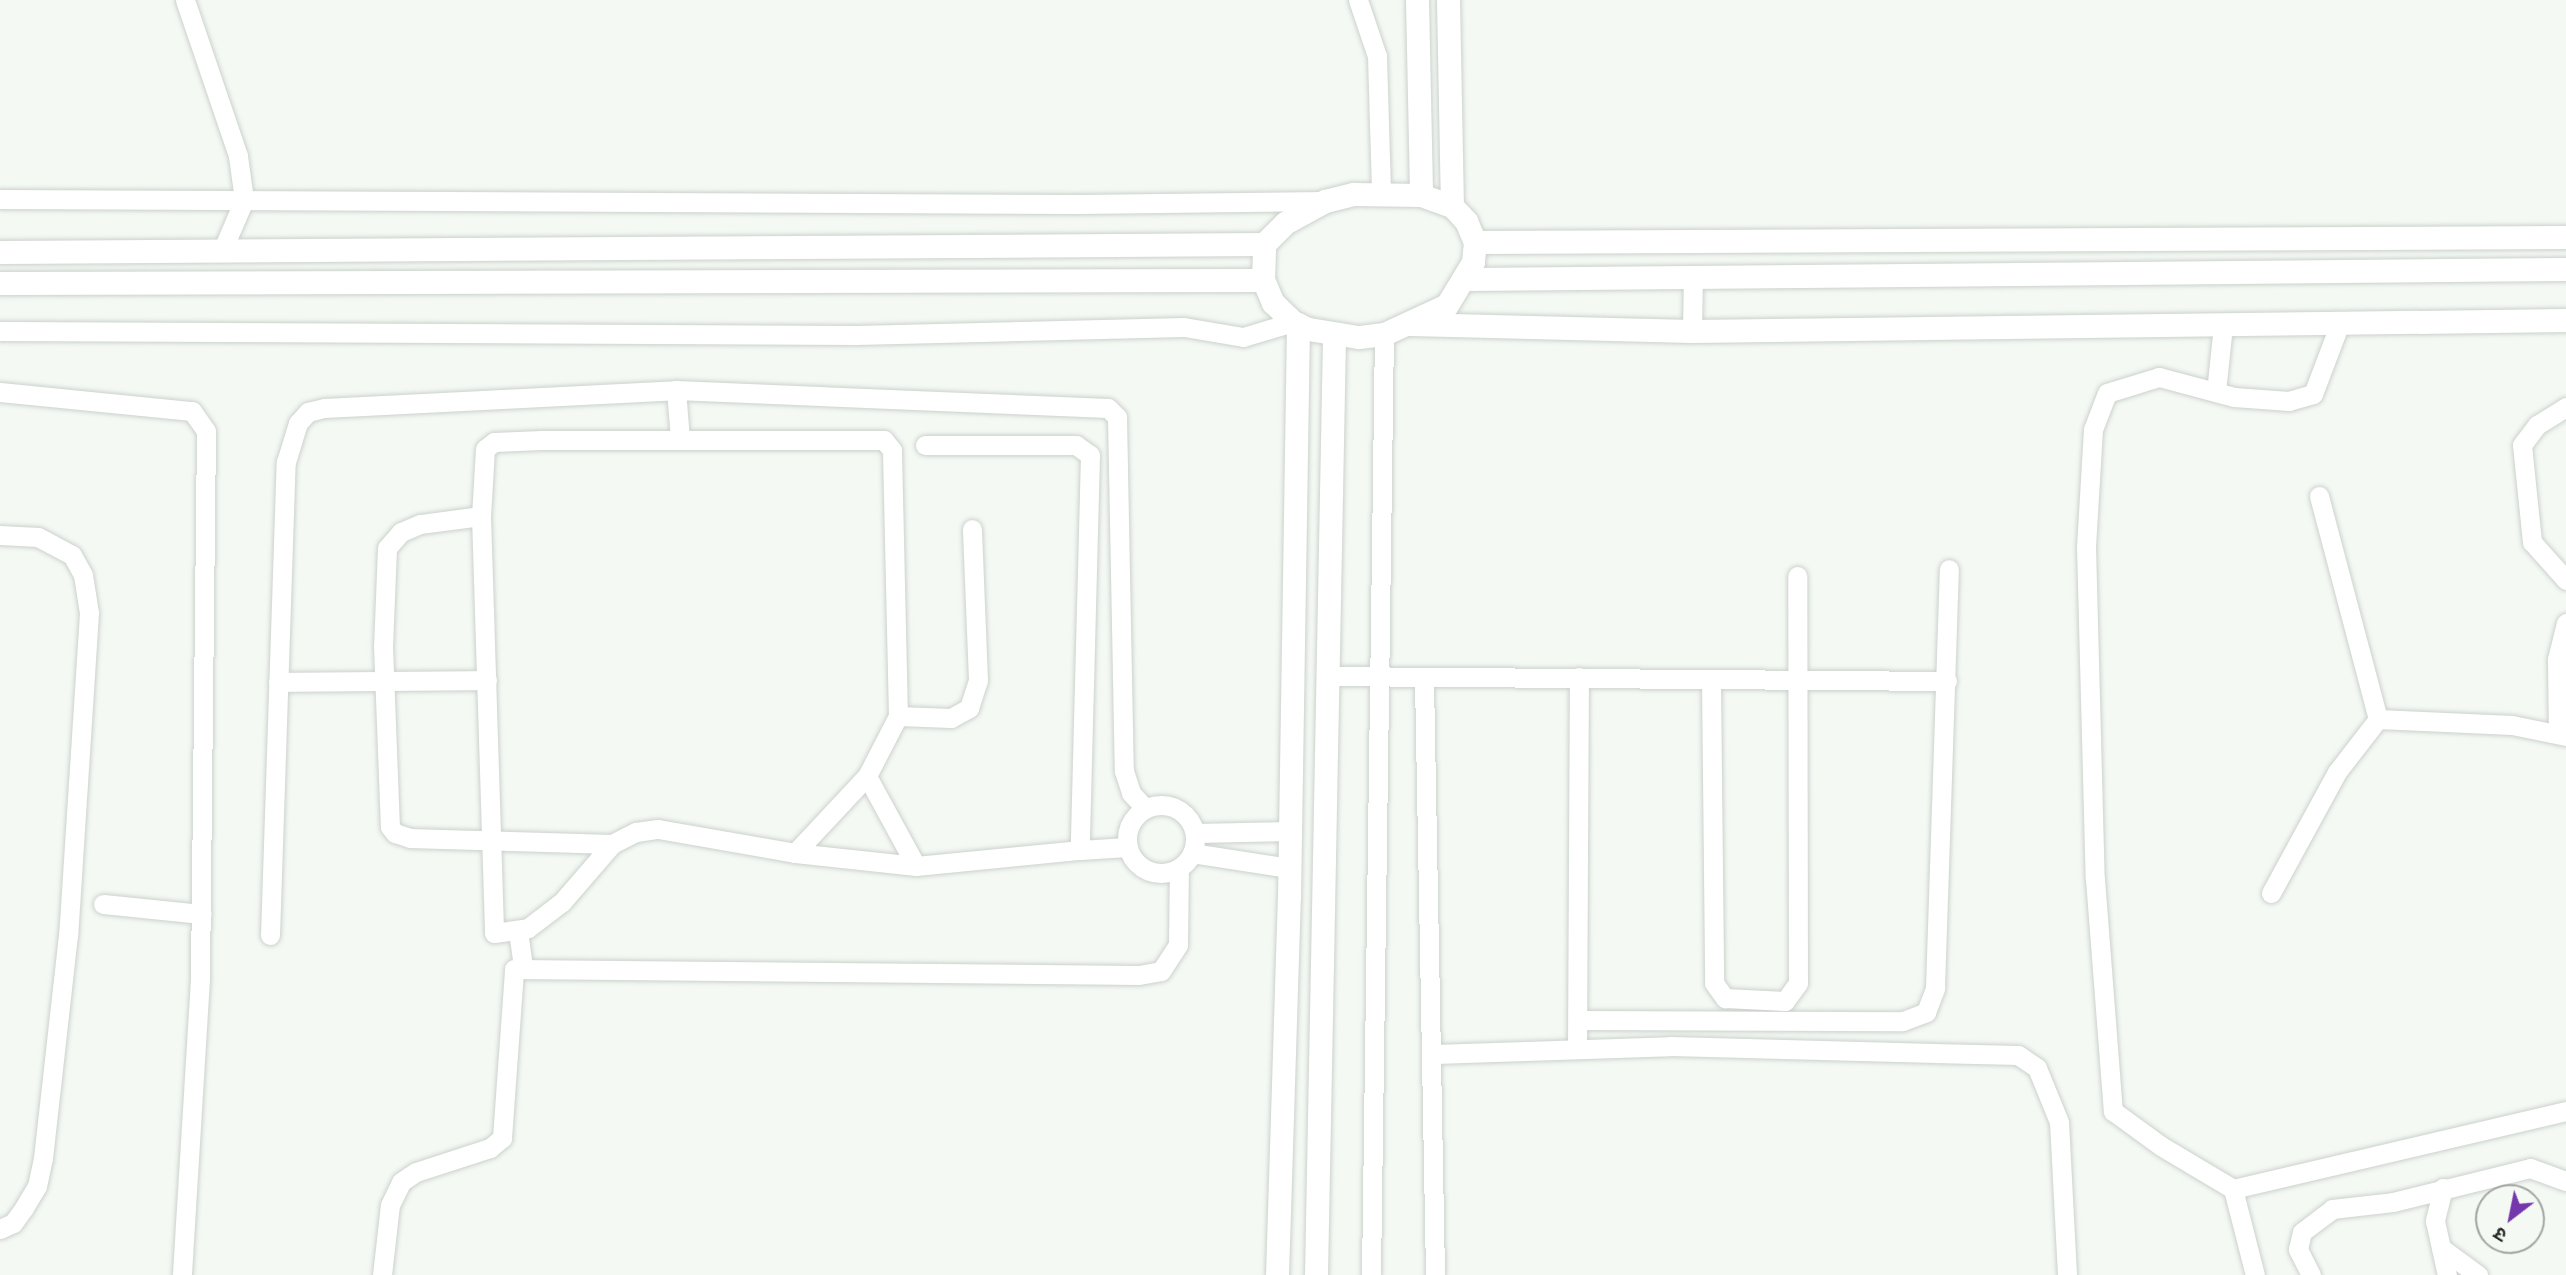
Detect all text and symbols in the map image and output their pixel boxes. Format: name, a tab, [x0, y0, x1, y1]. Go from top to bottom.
north arrow	[2475, 1184, 2545, 1254]
text: उ	[2489, 1223, 2510, 1247]

